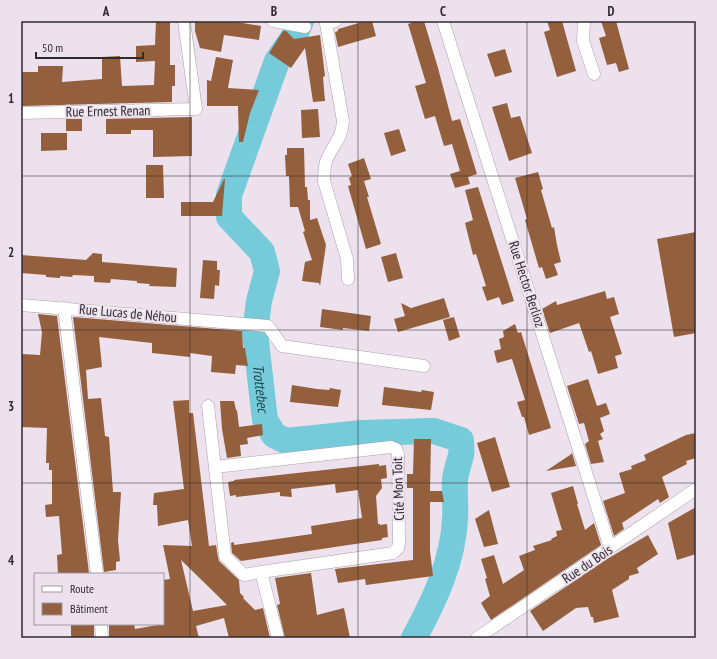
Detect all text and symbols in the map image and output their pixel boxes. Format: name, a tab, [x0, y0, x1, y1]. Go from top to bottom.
text: A	[102, 3, 110, 20]
text: B	[271, 3, 277, 20]
text: C	[440, 3, 446, 20]
text: D	[608, 3, 615, 20]
scale bar	[36, 34, 143, 60]
text: 50 m	[42, 40, 63, 55]
text: 1	[8, 90, 14, 107]
street label: Rue Ernest Renan	[65, 101, 151, 121]
street label: Rue Hector Berlioz	[505, 239, 549, 329]
text: 2	[8, 244, 14, 261]
street label: Rue Lucas de Néhou	[78, 300, 178, 326]
water label: Trottebec	[249, 363, 274, 415]
text: 3	[8, 398, 14, 415]
street label: Cité Mon Toit	[388, 457, 408, 521]
street label: Rue du Bois	[558, 540, 616, 587]
text: 4	[8, 552, 15, 569]
legend	[34, 573, 164, 625]
text: Route	[70, 581, 94, 596]
text: Bâtiment	[70, 601, 108, 616]

